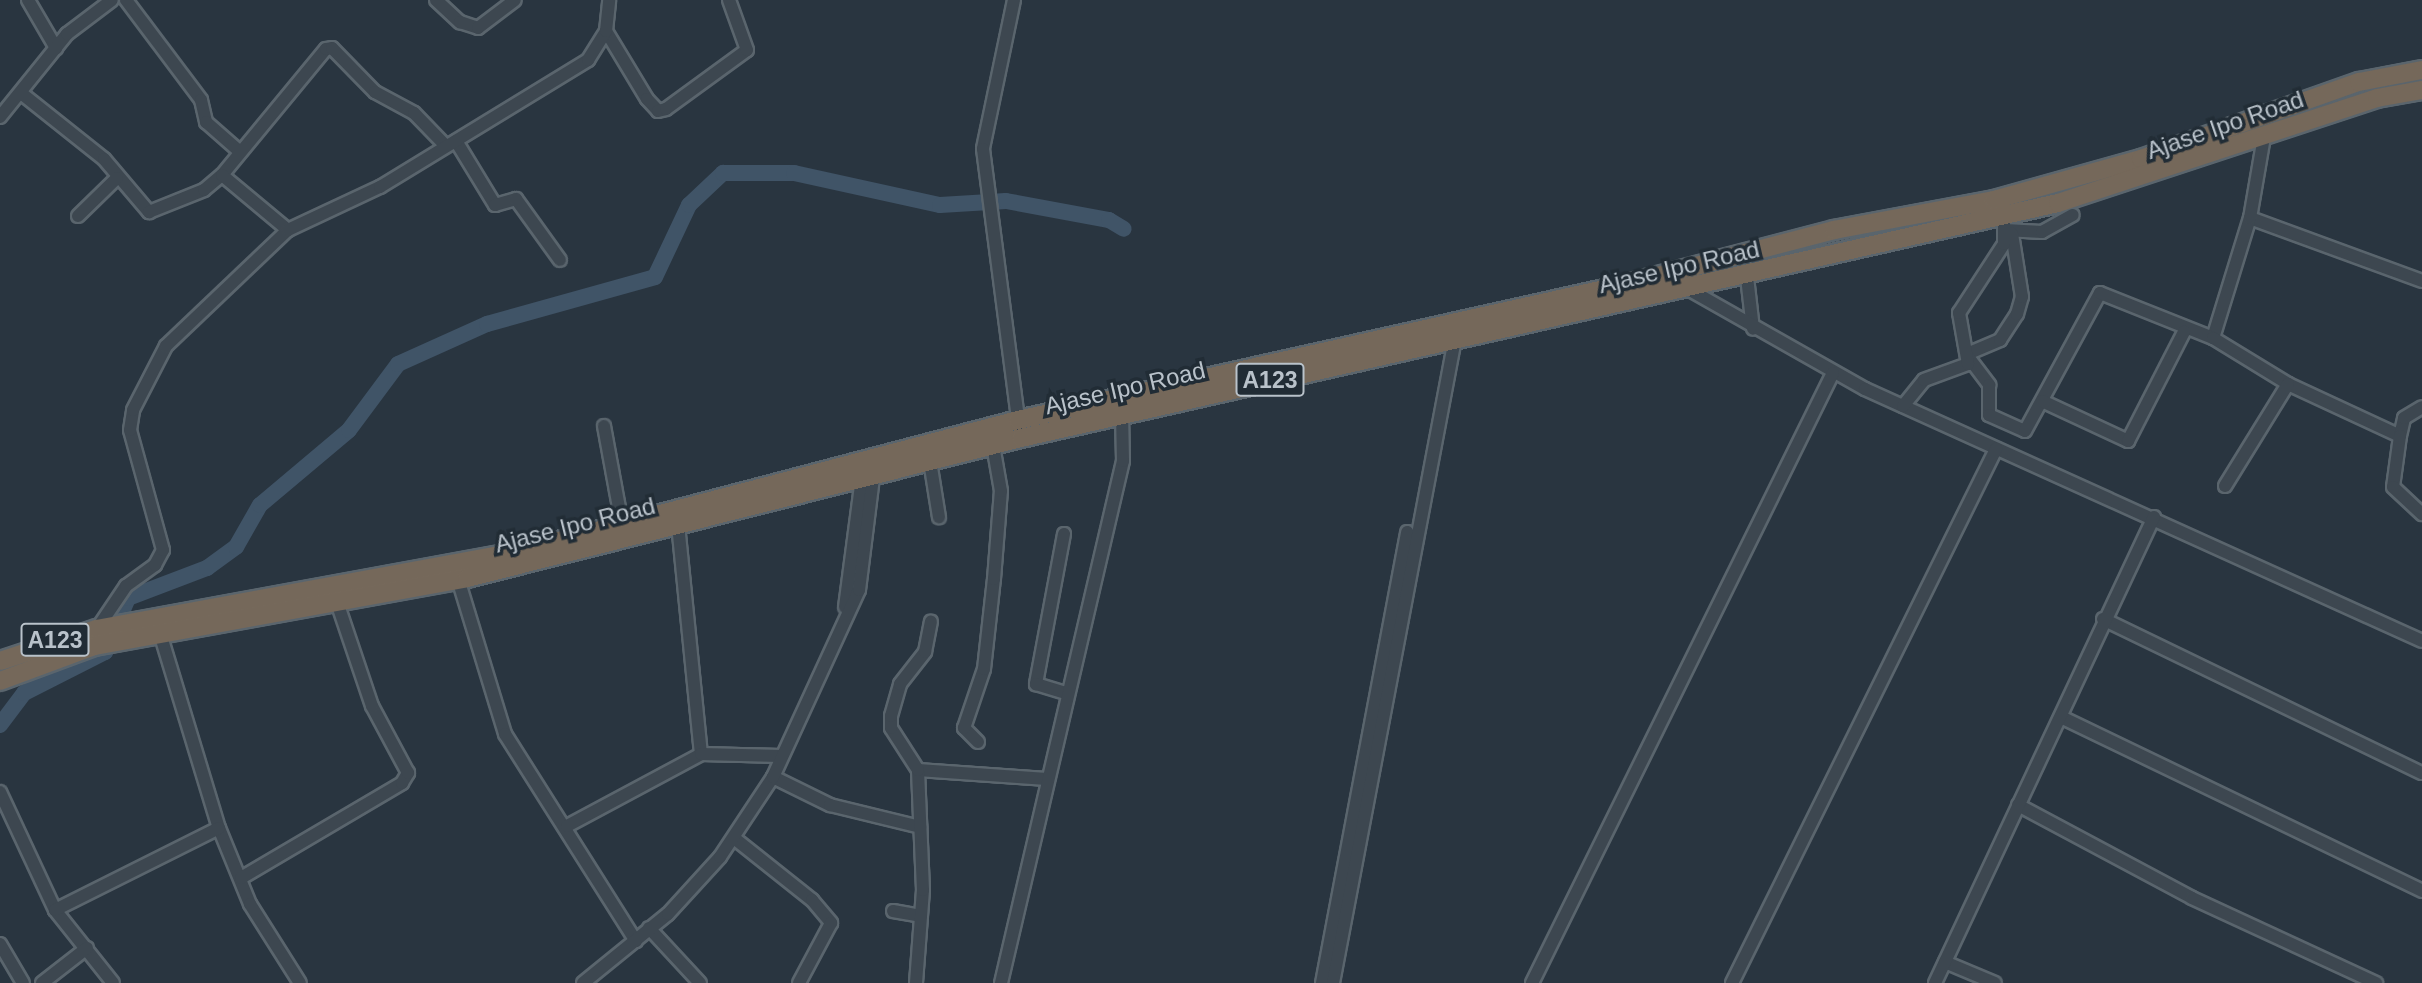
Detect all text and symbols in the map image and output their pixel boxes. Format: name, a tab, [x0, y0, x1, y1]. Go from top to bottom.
street label: Ajase Ipo Road	[2143, 85, 2307, 165]
street label: Ajase Ipo Road	[1596, 235, 1762, 299]
street label: Ajase Ipo Road	[1042, 356, 1208, 420]
road number: A123	[1235, 360, 1305, 400]
street label: Ajase Ipo Road	[492, 491, 658, 559]
road number: A123	[20, 620, 90, 660]

